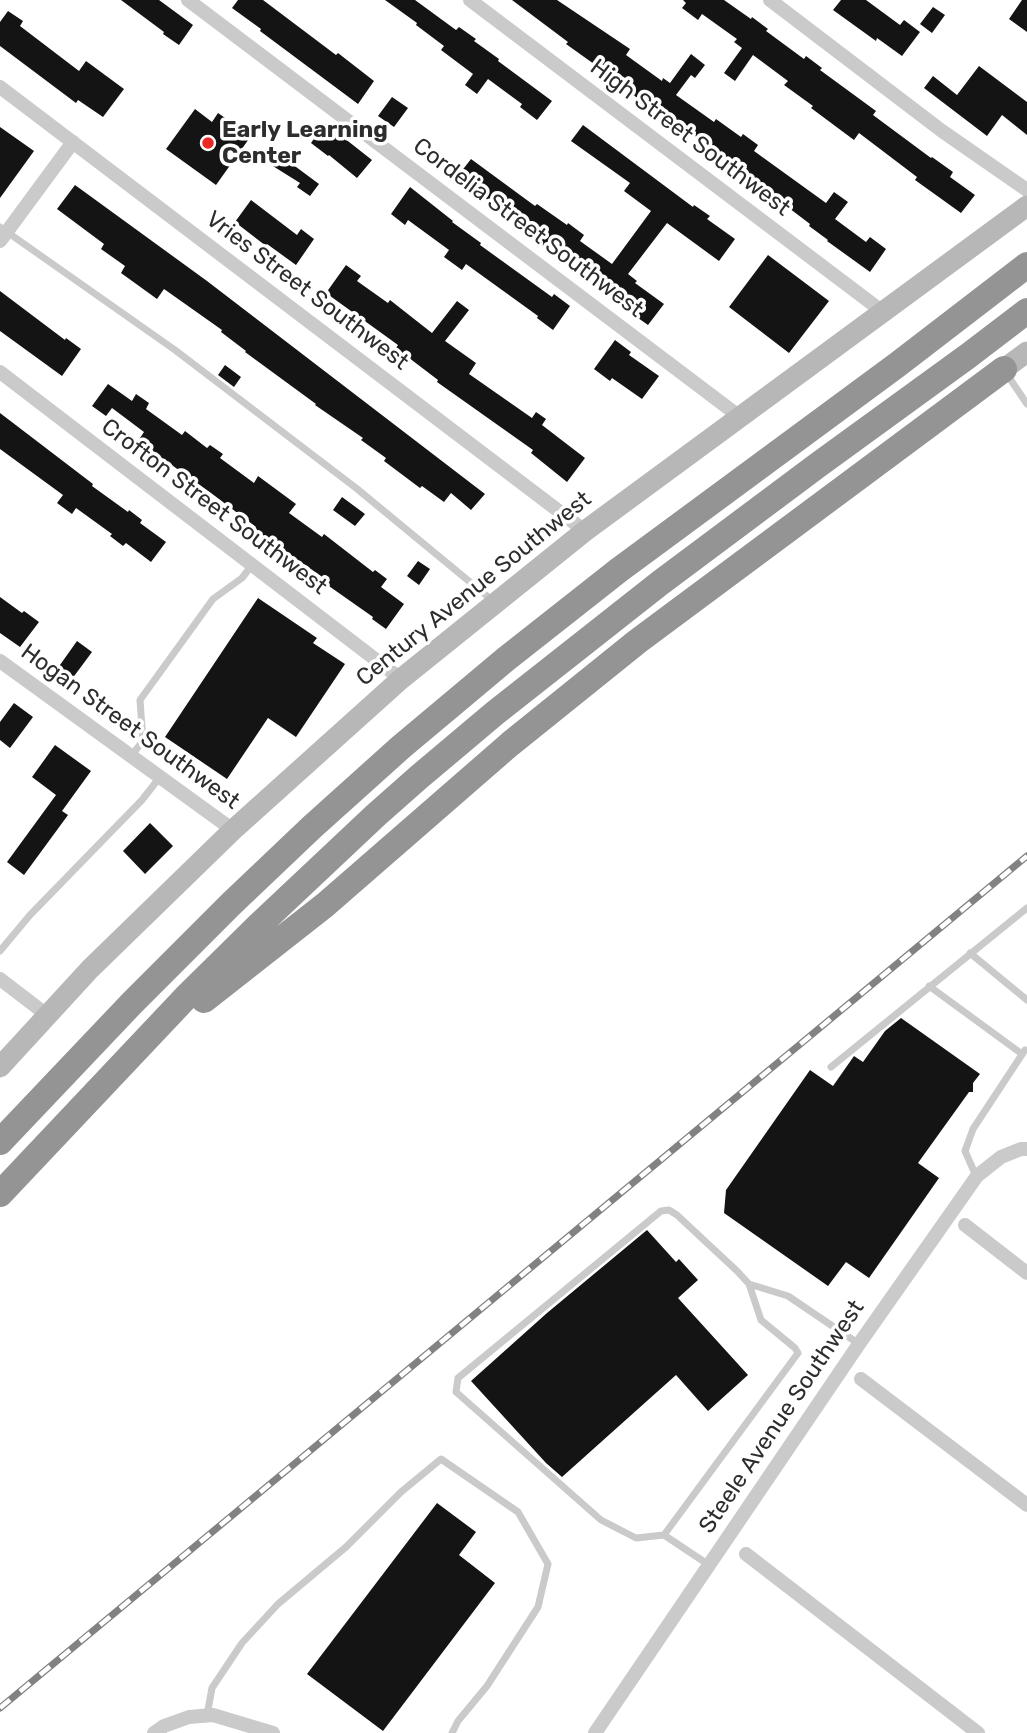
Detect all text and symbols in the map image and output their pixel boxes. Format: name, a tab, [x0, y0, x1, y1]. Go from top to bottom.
street label: High Street Southwest	[585, 54, 795, 222]
place label: Early Learning Center	[222, 116, 388, 170]
street label: Cordelia Street Southwest	[407, 132, 649, 324]
marker: Early Learning Center	[200, 135, 216, 151]
street label: Vries Street Southwest	[200, 206, 414, 376]
street label: Crofton Street Southwest	[96, 413, 332, 601]
street label: Century Avenue Southwest	[351, 486, 597, 692]
street label: Hogan Street Southwest	[15, 638, 245, 816]
street label: Steele Avenue Southwest	[694, 1295, 870, 1539]

